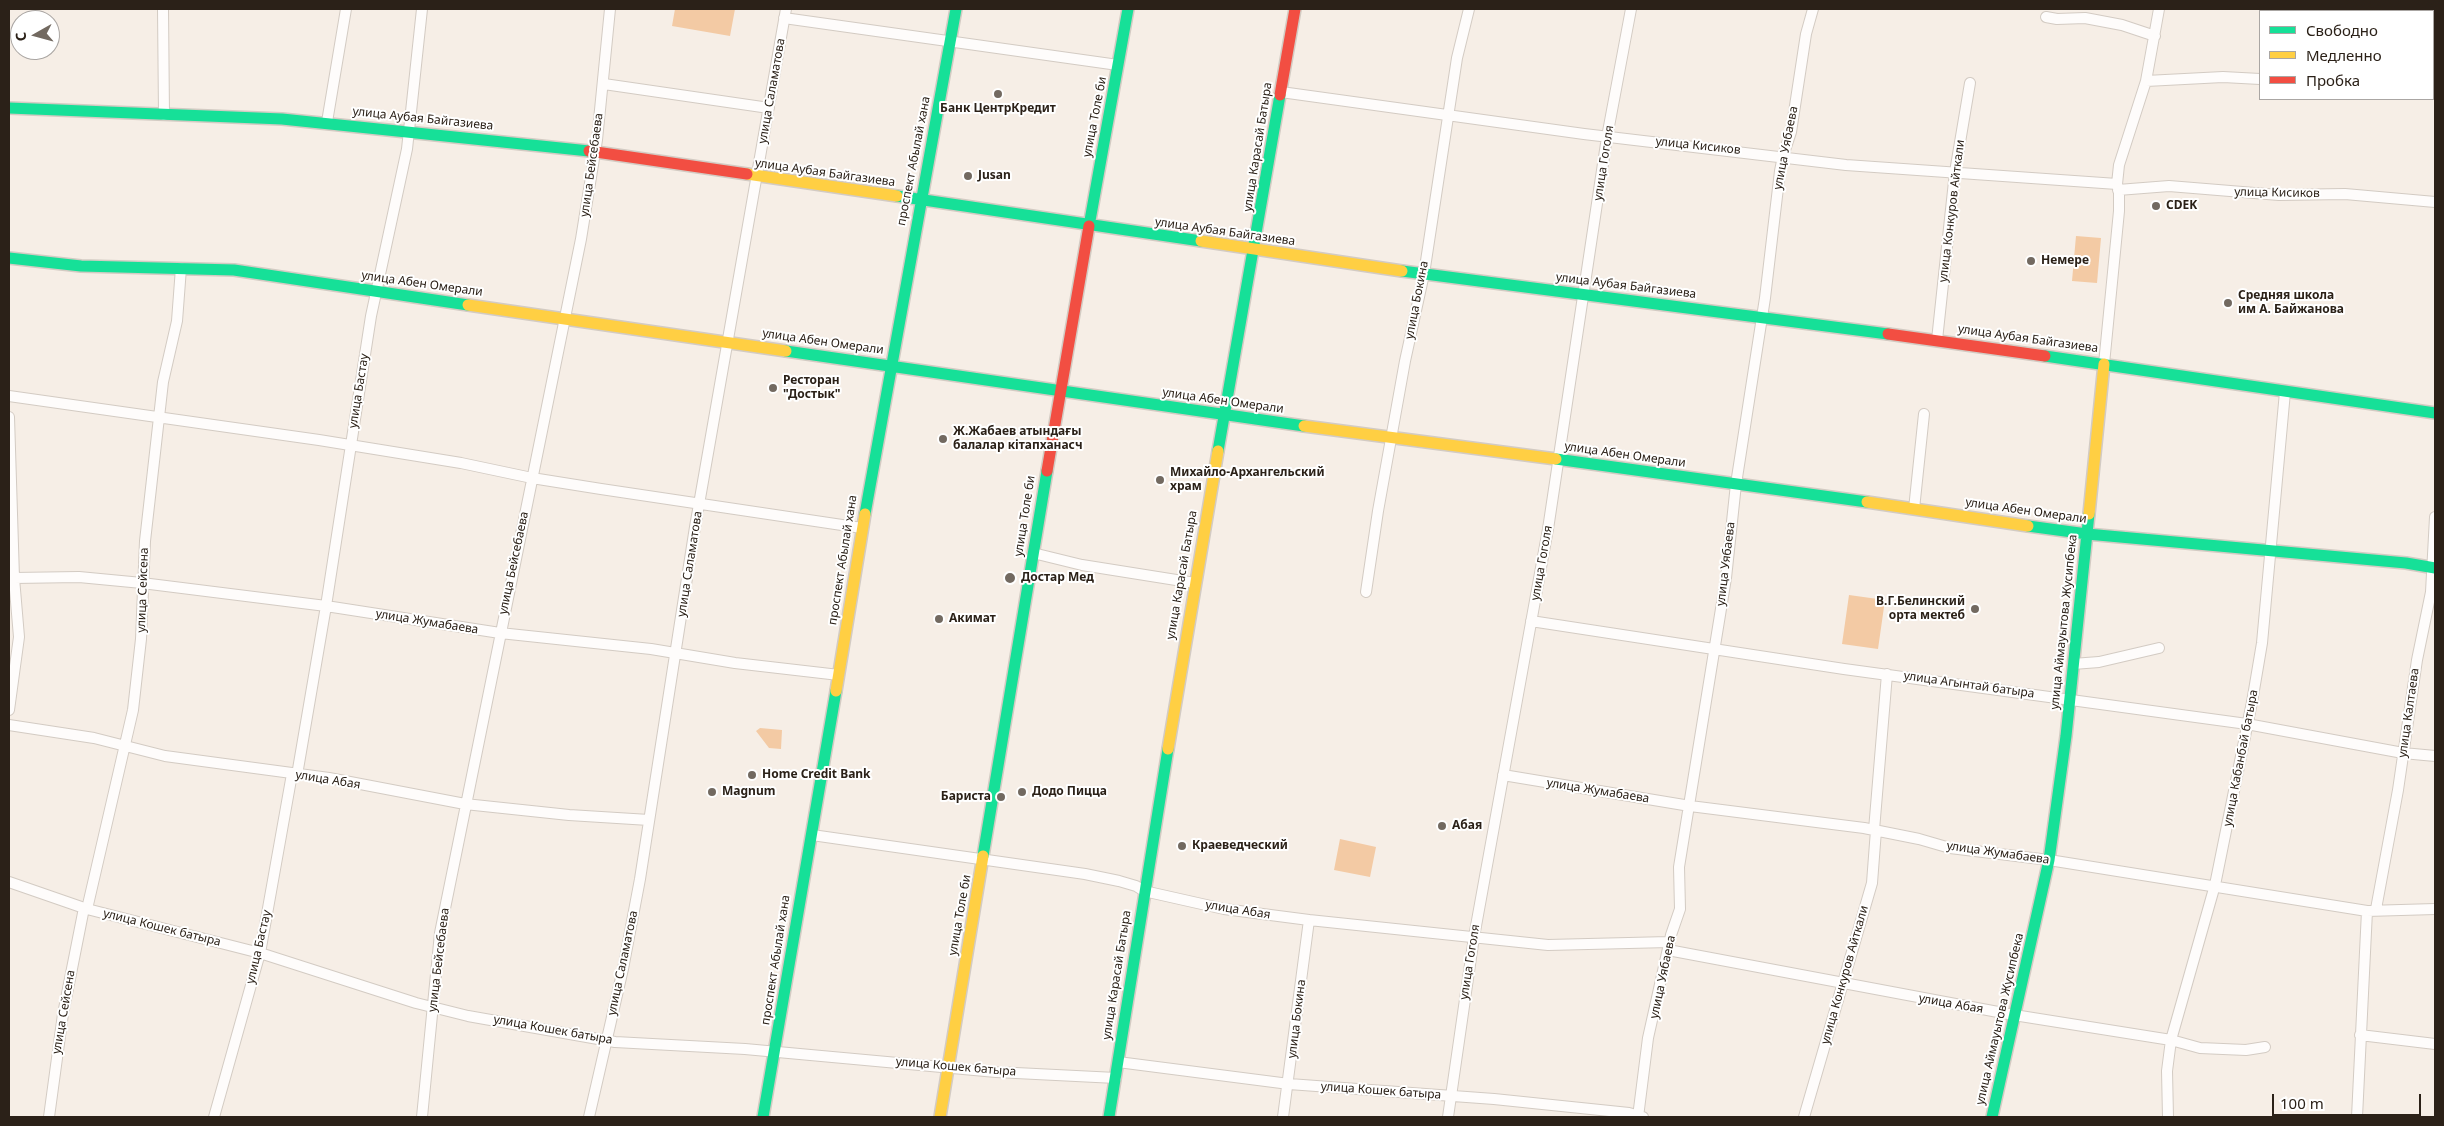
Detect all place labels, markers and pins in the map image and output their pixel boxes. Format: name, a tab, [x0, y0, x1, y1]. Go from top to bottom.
marker: Банк ЦентрКредит	[992, 88, 1004, 100]
place label: Банк ЦентрКредит	[940, 102, 1056, 116]
place label: Jusan	[978, 169, 1011, 183]
marker: Jusan	[962, 170, 974, 182]
place label: CDEK	[2166, 199, 2197, 213]
marker: CDEK	[2150, 200, 2162, 212]
place label: Немере	[2041, 254, 2089, 268]
marker: Немере	[2025, 255, 2037, 267]
place label: Средняя школа им А. Байжанова	[2238, 289, 2344, 317]
marker: Средняя школа им А. Байжанова	[2222, 297, 2234, 309]
place label: Ресторан "Достык"	[783, 374, 841, 402]
marker: Ресторан "Достык"	[767, 382, 779, 394]
place label: Ж.Жабаев атындағы балалар кітапханасч	[953, 425, 1083, 453]
marker: Ж.Жабаев атындағы балалар кітапханасч	[937, 433, 949, 445]
place label: Михайло-Архангельский храм	[1170, 466, 1324, 494]
marker: Михайло-Архангельский храм	[1154, 474, 1166, 486]
marker: Достар Мед	[1003, 571, 1017, 585]
place label: Достар Мед	[1021, 571, 1094, 585]
place label: В.Г.Белинский орта мектеб	[1876, 595, 1965, 623]
marker: В.Г.Белинский орта мектеб	[1969, 603, 1981, 615]
place label: Акимат	[949, 612, 996, 626]
marker: Акимат	[933, 613, 945, 625]
place label: Home Credit Bank	[762, 768, 871, 782]
marker: Home Credit Bank	[746, 769, 758, 781]
place label: Magnum	[722, 785, 775, 799]
place label: Додо Пицца	[1032, 785, 1107, 799]
marker: Magnum	[706, 786, 718, 798]
marker: Додо Пицца	[1016, 786, 1028, 798]
place label: Бариста	[941, 790, 991, 804]
marker: Бариста	[995, 791, 1007, 803]
place label: Абая	[1452, 819, 1482, 833]
marker: Абая	[1436, 820, 1448, 832]
place label: Краеведческий	[1192, 839, 1288, 853]
marker: Краеведческий	[1176, 840, 1188, 852]

